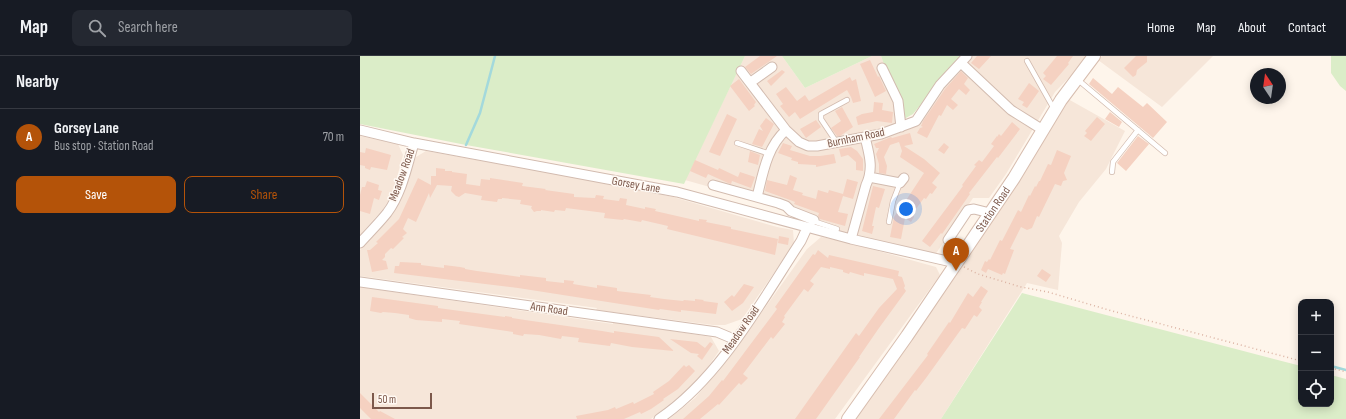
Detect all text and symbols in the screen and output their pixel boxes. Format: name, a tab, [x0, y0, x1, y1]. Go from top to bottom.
search box	[72, 10, 352, 46]
text: Map	[20, 16, 48, 39]
icon: search	[86, 17, 108, 39]
text: Search here	[118, 18, 178, 37]
text: Home	[1147, 19, 1175, 36]
text: Map	[1197, 19, 1216, 36]
text: About	[1238, 19, 1266, 36]
text: Contact	[1288, 19, 1326, 36]
north arrow	[1250, 68, 1286, 104]
text: Nearby	[16, 72, 59, 92]
text: Gorsey Lane	[54, 119, 119, 138]
street label: Burnham Road	[826, 125, 886, 151]
text: A	[26, 129, 32, 145]
text: 70 m	[323, 129, 344, 145]
text: Bus stop · Station Road	[54, 138, 154, 154]
street label: Meadow Road	[386, 147, 418, 203]
street label: Gorsey Lane	[611, 173, 662, 197]
button: Save	[16, 176, 176, 213]
button: Share	[184, 176, 344, 213]
street label: Station Road	[972, 184, 1013, 235]
your location	[896, 199, 916, 219]
pin: A	[943, 238, 969, 271]
street label: Ann Road	[528, 299, 569, 319]
map controls	[1298, 299, 1334, 407]
button: +	[1298, 299, 1334, 335]
street label: Meadow Road	[719, 303, 763, 357]
button: −	[1298, 335, 1334, 371]
button: locate	[1298, 371, 1334, 407]
scale bar	[372, 391, 432, 410]
text: 50 m	[378, 393, 396, 406]

